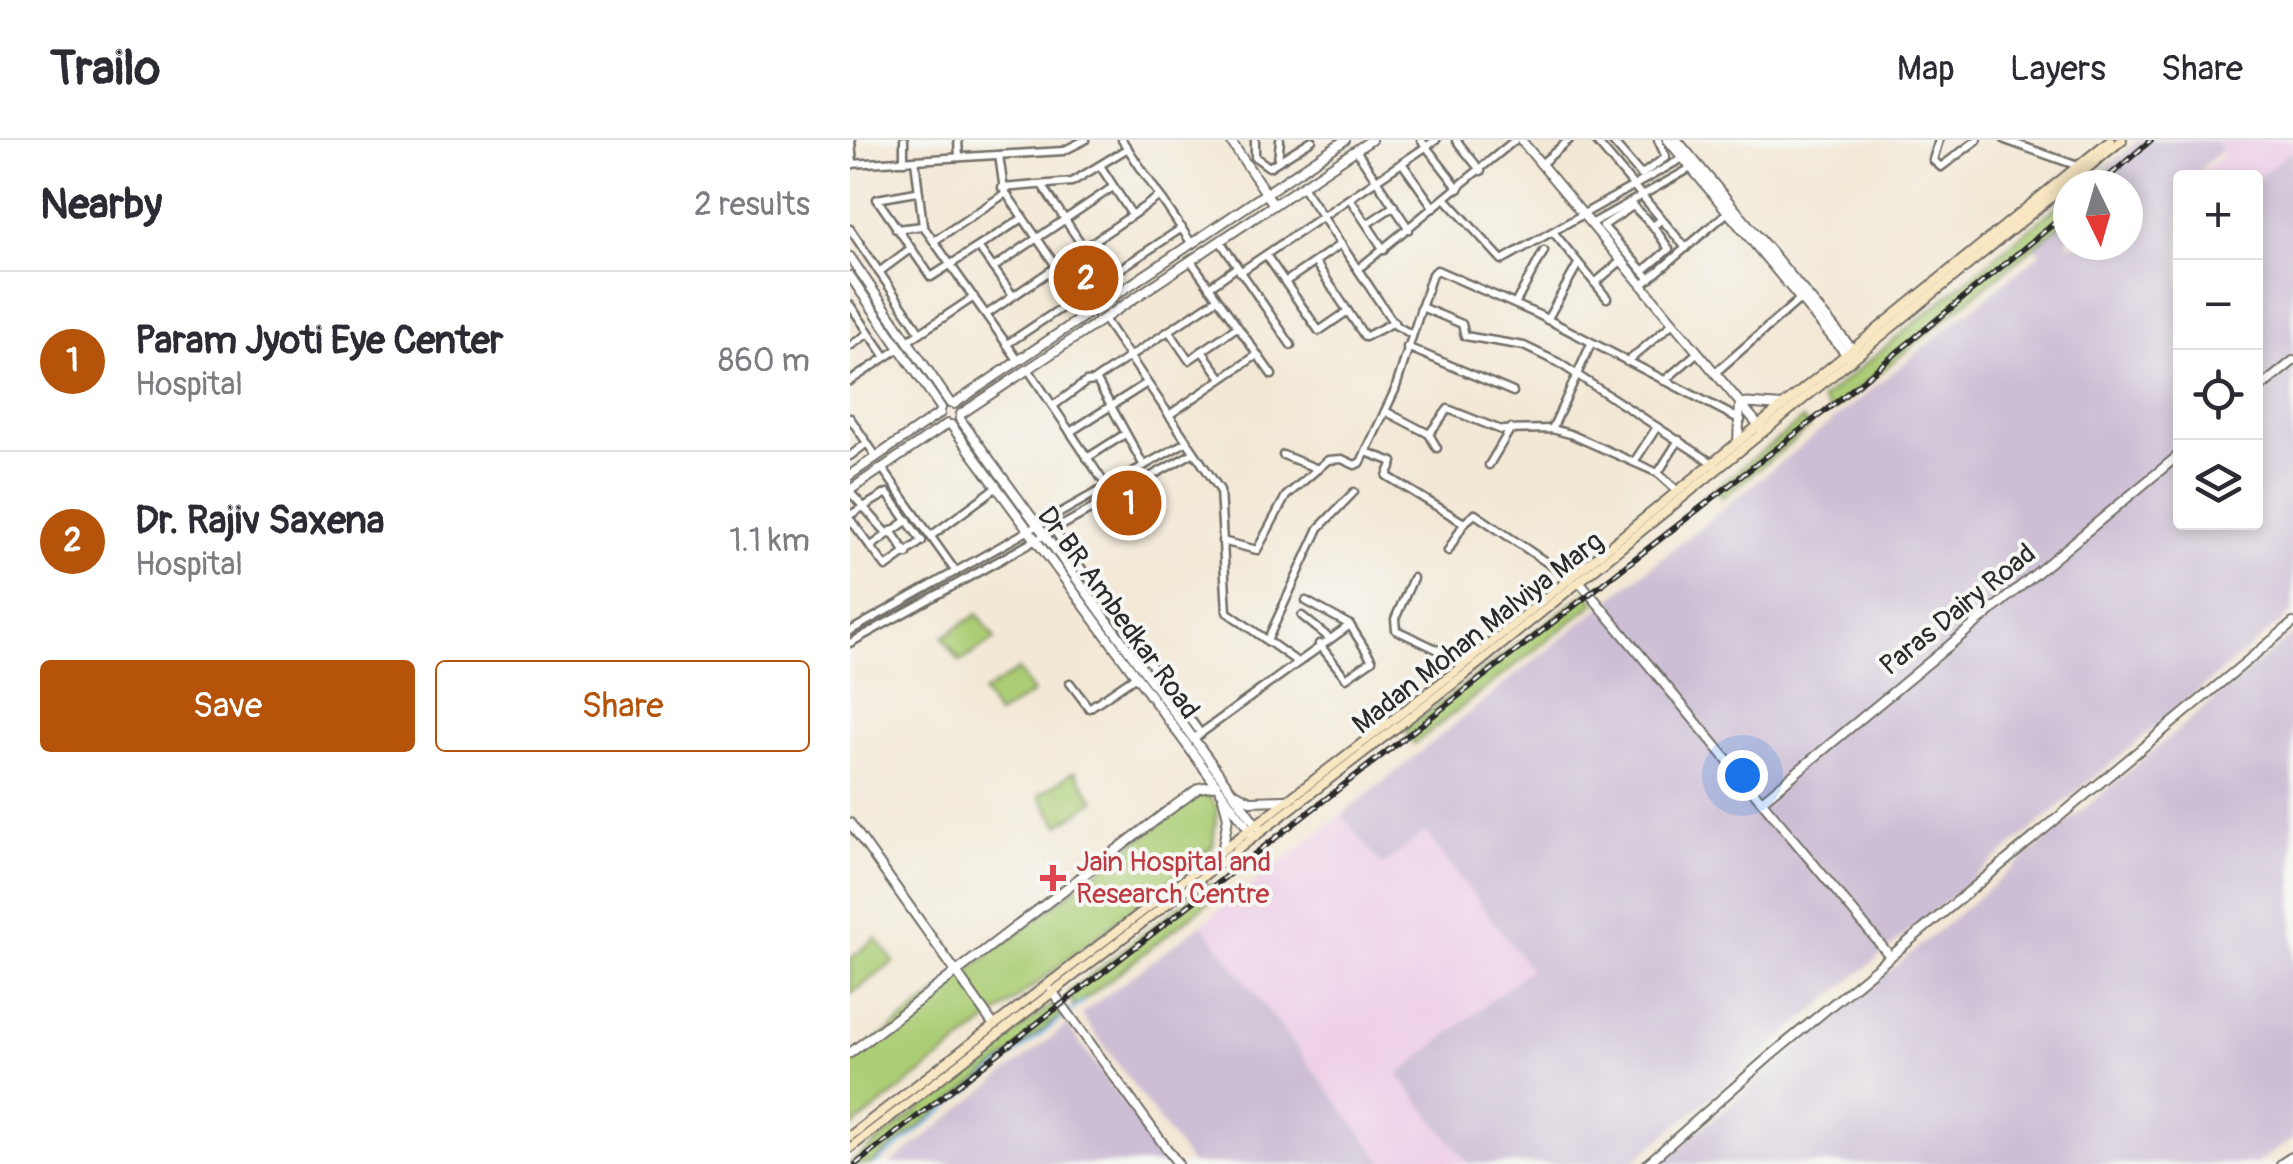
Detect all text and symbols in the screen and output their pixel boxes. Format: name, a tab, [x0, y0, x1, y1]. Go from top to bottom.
text: Trailo	[50, 39, 160, 99]
text: Map	[1897, 47, 1955, 91]
text: Layers	[2010, 47, 2106, 91]
text: Share	[2161, 47, 2243, 91]
north arrow	[2053, 170, 2143, 260]
map controls	[2173, 170, 2263, 530]
button: +	[2173, 170, 2263, 260]
text: Nearby	[40, 179, 162, 231]
text: 2 results	[694, 185, 810, 225]
pin: 2	[1054, 240, 1118, 316]
button: −	[2173, 260, 2263, 350]
text: Param Jyoti Eye Center	[135, 317, 503, 365]
text: 1	[66, 341, 79, 381]
text: 860 m	[718, 341, 810, 381]
button: locate	[2173, 350, 2263, 440]
text: Hospital	[135, 365, 243, 405]
button: layers	[2173, 440, 2263, 530]
pin: 1	[1096, 466, 1162, 540]
text: Dr. Rajiv Saxena	[135, 497, 384, 545]
street label: Dr BR Ambedkar Road	[1029, 500, 1207, 726]
text: 2	[64, 521, 81, 561]
text: 1.1 km	[729, 521, 810, 561]
street label: Madan Mohan Malviya Marg	[1345, 524, 1611, 742]
street label: Paras Dairy Road	[1873, 536, 2043, 684]
text: Hospital	[135, 545, 243, 585]
button: Save	[40, 660, 415, 752]
button: Share	[435, 660, 810, 752]
your location	[1717, 750, 1768, 801]
place label: Jain Hospital and Research Centre	[1076, 845, 1271, 912]
marker: Jain Hospital and Research Centre	[1040, 865, 1066, 891]

